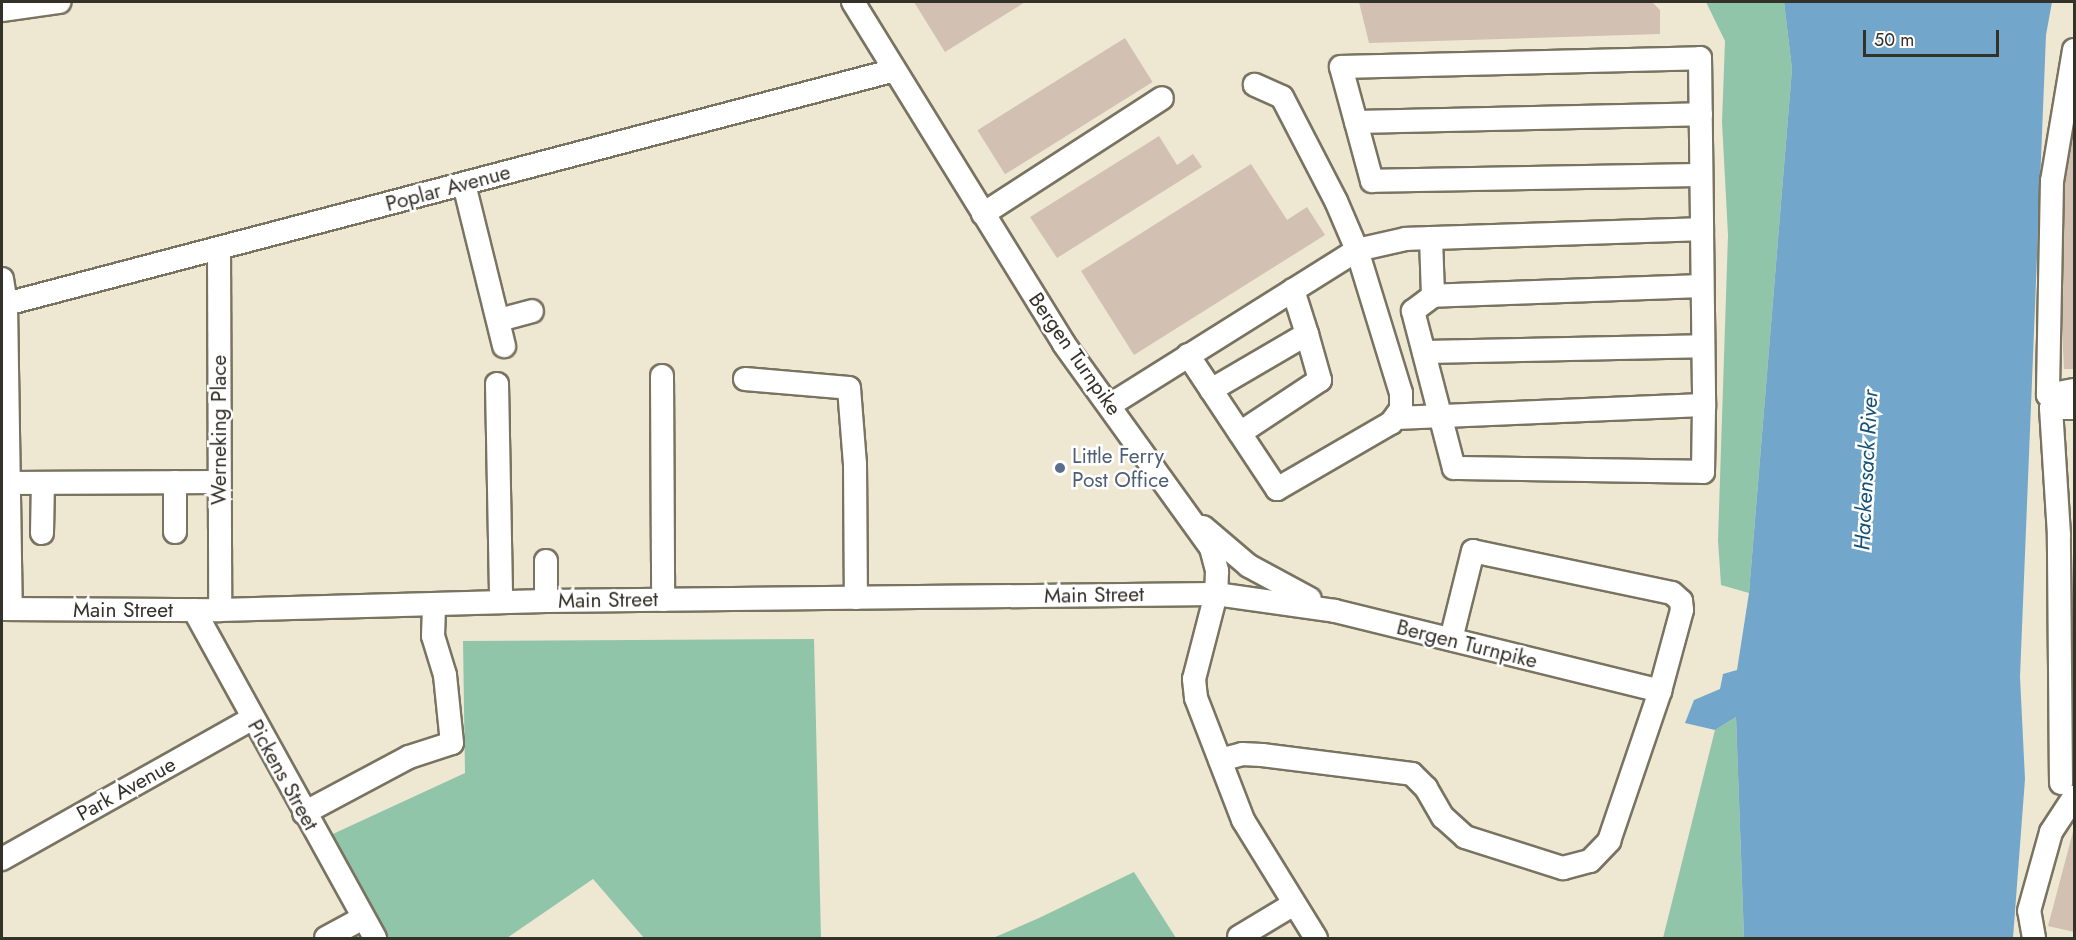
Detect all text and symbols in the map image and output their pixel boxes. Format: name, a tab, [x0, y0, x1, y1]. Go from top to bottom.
scale bar	[1866, 18, 2002, 56]
text: 50 m	[1874, 27, 1914, 53]
street label: Poplar Avenue	[383, 159, 513, 217]
street label: Bergen Turnpike	[1023, 288, 1127, 420]
street label: Werneking Place	[206, 355, 232, 505]
water label: Hackensack River	[1849, 389, 1883, 551]
place label: Little Ferry Post Office	[1072, 443, 1169, 493]
marker: Little Ferry Post Office	[1053, 461, 1067, 475]
street label: Main Street	[1044, 582, 1144, 608]
street label: Main Street	[558, 587, 658, 613]
street label: Main Street	[73, 597, 173, 623]
street label: Bergen Turnpike	[1394, 614, 1540, 674]
street label: Pickens Street	[242, 715, 324, 835]
street label: Park Avenue	[72, 752, 180, 826]

